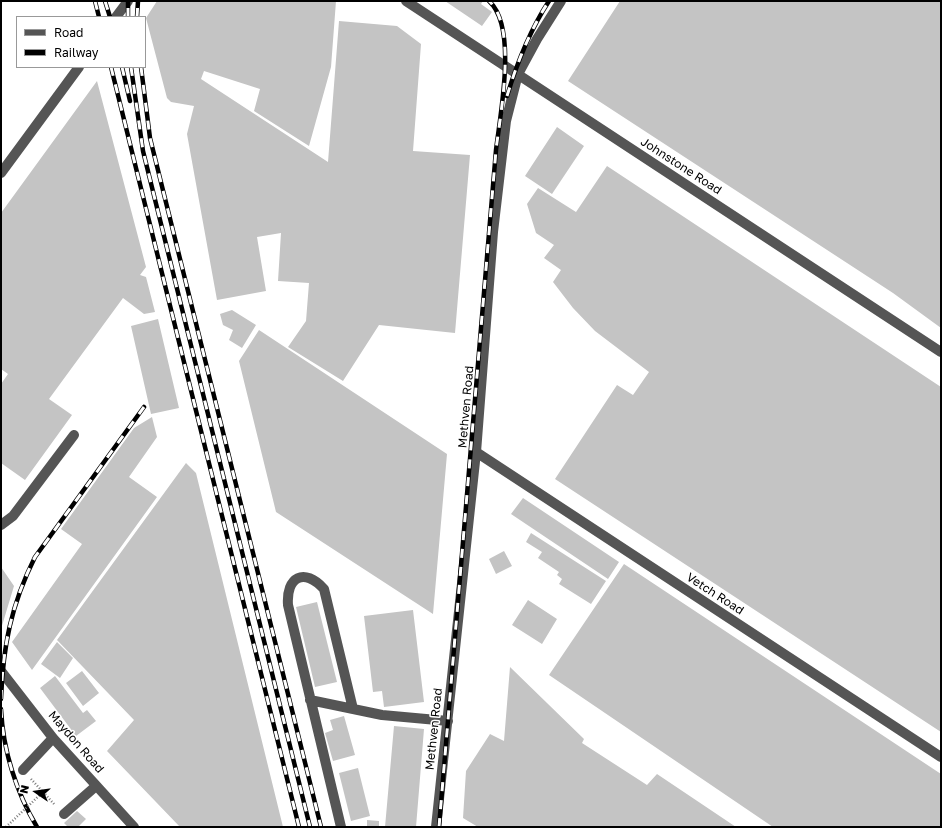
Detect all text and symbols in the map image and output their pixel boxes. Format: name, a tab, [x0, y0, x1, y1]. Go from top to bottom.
legend	[16, 16, 146, 68]
text: Road	[54, 25, 83, 40]
text: Railway	[54, 45, 99, 60]
street label: Johnstone Road	[638, 134, 724, 198]
street label: Methven Road	[455, 365, 477, 449]
street label: Vetch Road	[684, 570, 746, 618]
street label: Methven Road	[423, 687, 445, 771]
street label: Maydon Road	[45, 708, 107, 776]
north arrow	[16, 772, 56, 812]
text: N	[17, 784, 31, 795]

